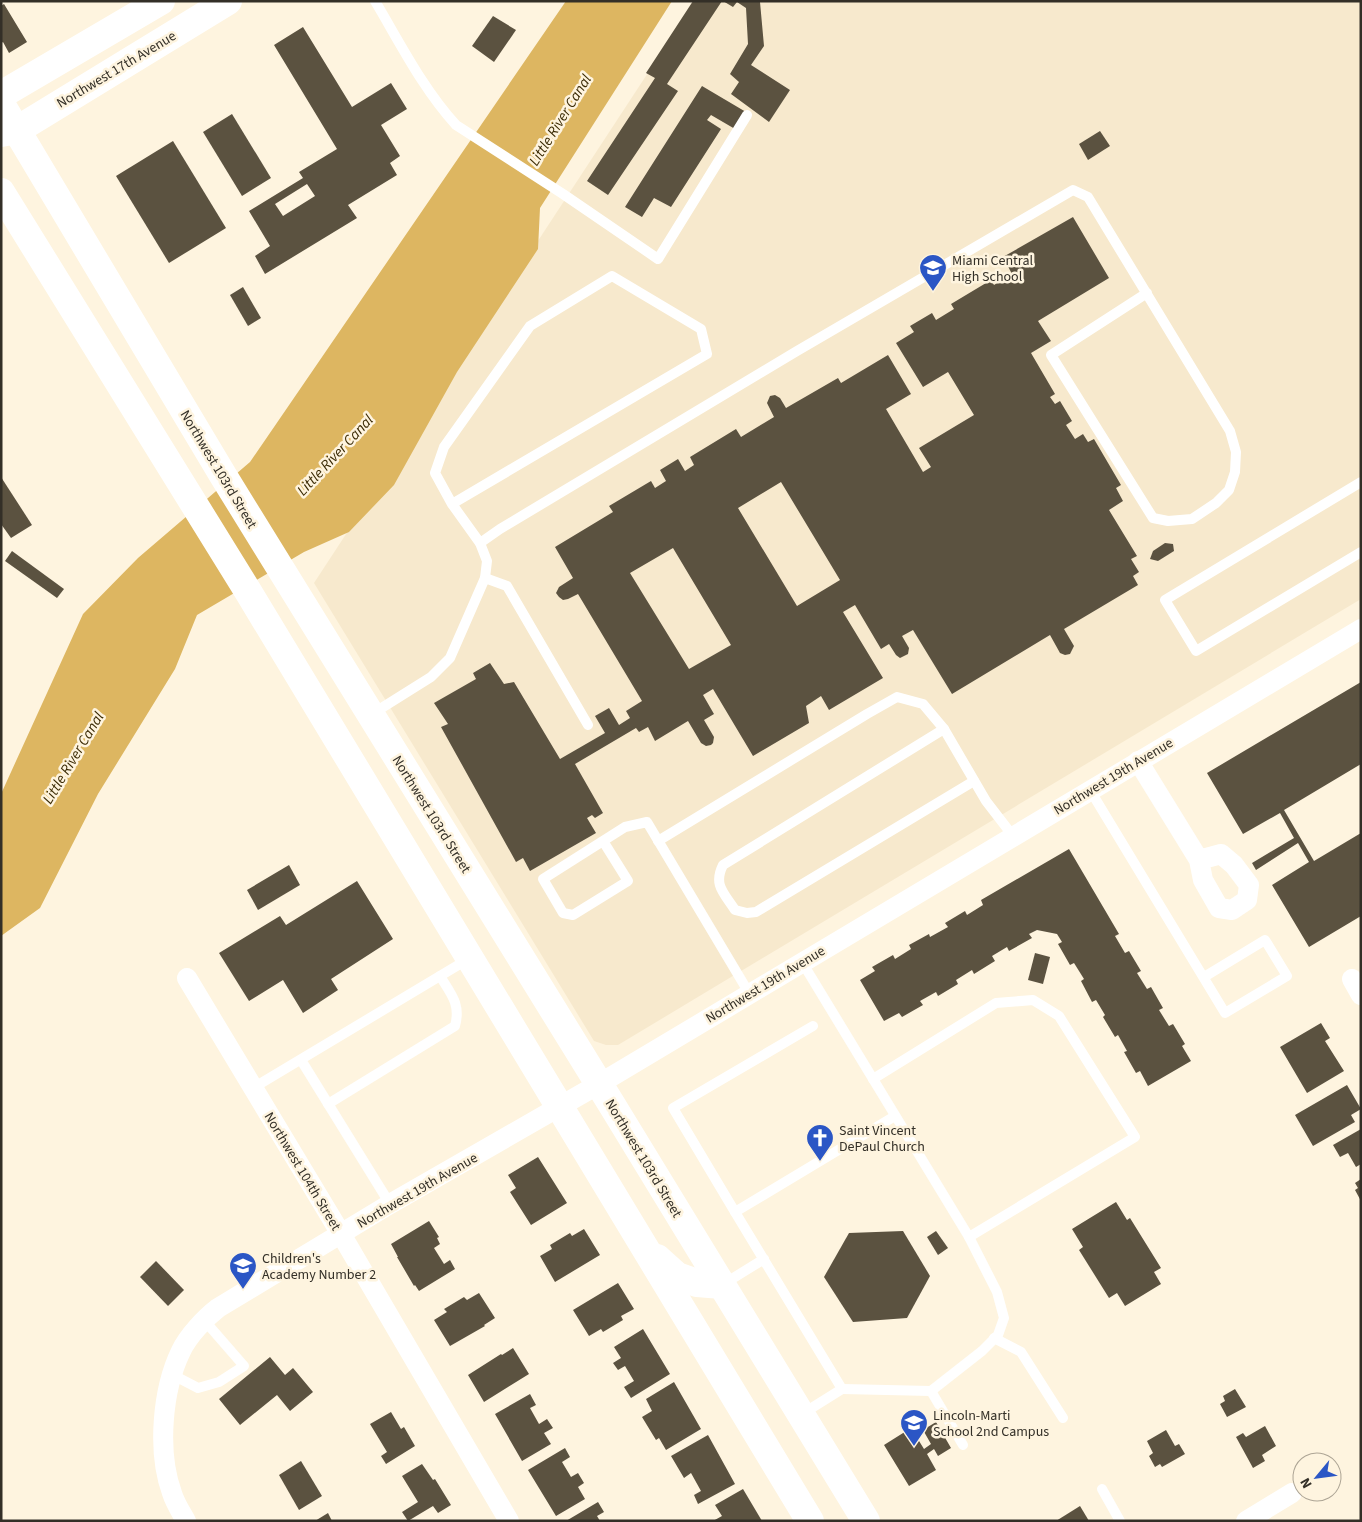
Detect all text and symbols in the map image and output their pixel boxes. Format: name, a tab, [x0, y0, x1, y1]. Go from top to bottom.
street label: Northwest 17th Avenue	[53, 26, 180, 113]
water label: Little River Canal	[524, 70, 597, 170]
place label: Miami Central High School	[952, 251, 1033, 287]
school or university icon: Miami Central High School	[918, 253, 948, 292]
street label: Northwest 103rd Street	[175, 406, 262, 533]
water label: Little River Canal	[292, 410, 379, 501]
water label: Little River Canal	[38, 708, 109, 808]
street label: Northwest 19th Avenue	[1050, 733, 1177, 820]
street label: Northwest 103rd Street	[387, 752, 476, 877]
street label: Northwest 19th Avenue	[702, 941, 829, 1028]
street label: Northwest 103rd Street	[600, 1095, 687, 1222]
street label: Northwest 104th Street	[259, 1108, 346, 1235]
place label: Saint Vincent DePaul Church	[839, 1121, 925, 1157]
church icon: Saint Vincent DePaul Church	[805, 1123, 835, 1162]
street label: Northwest 19th Avenue	[354, 1148, 481, 1234]
place label: Children's Academy Number 2	[262, 1249, 376, 1285]
school or university icon: Children's Academy Number 2	[228, 1251, 258, 1290]
place label: Lincoln-Marti School 2nd Campus	[933, 1406, 1049, 1442]
school or university icon: Lincoln-Marti School 2nd Campus	[899, 1408, 929, 1447]
north arrow	[1292, 1452, 1342, 1502]
text: N	[1296, 1474, 1318, 1492]

